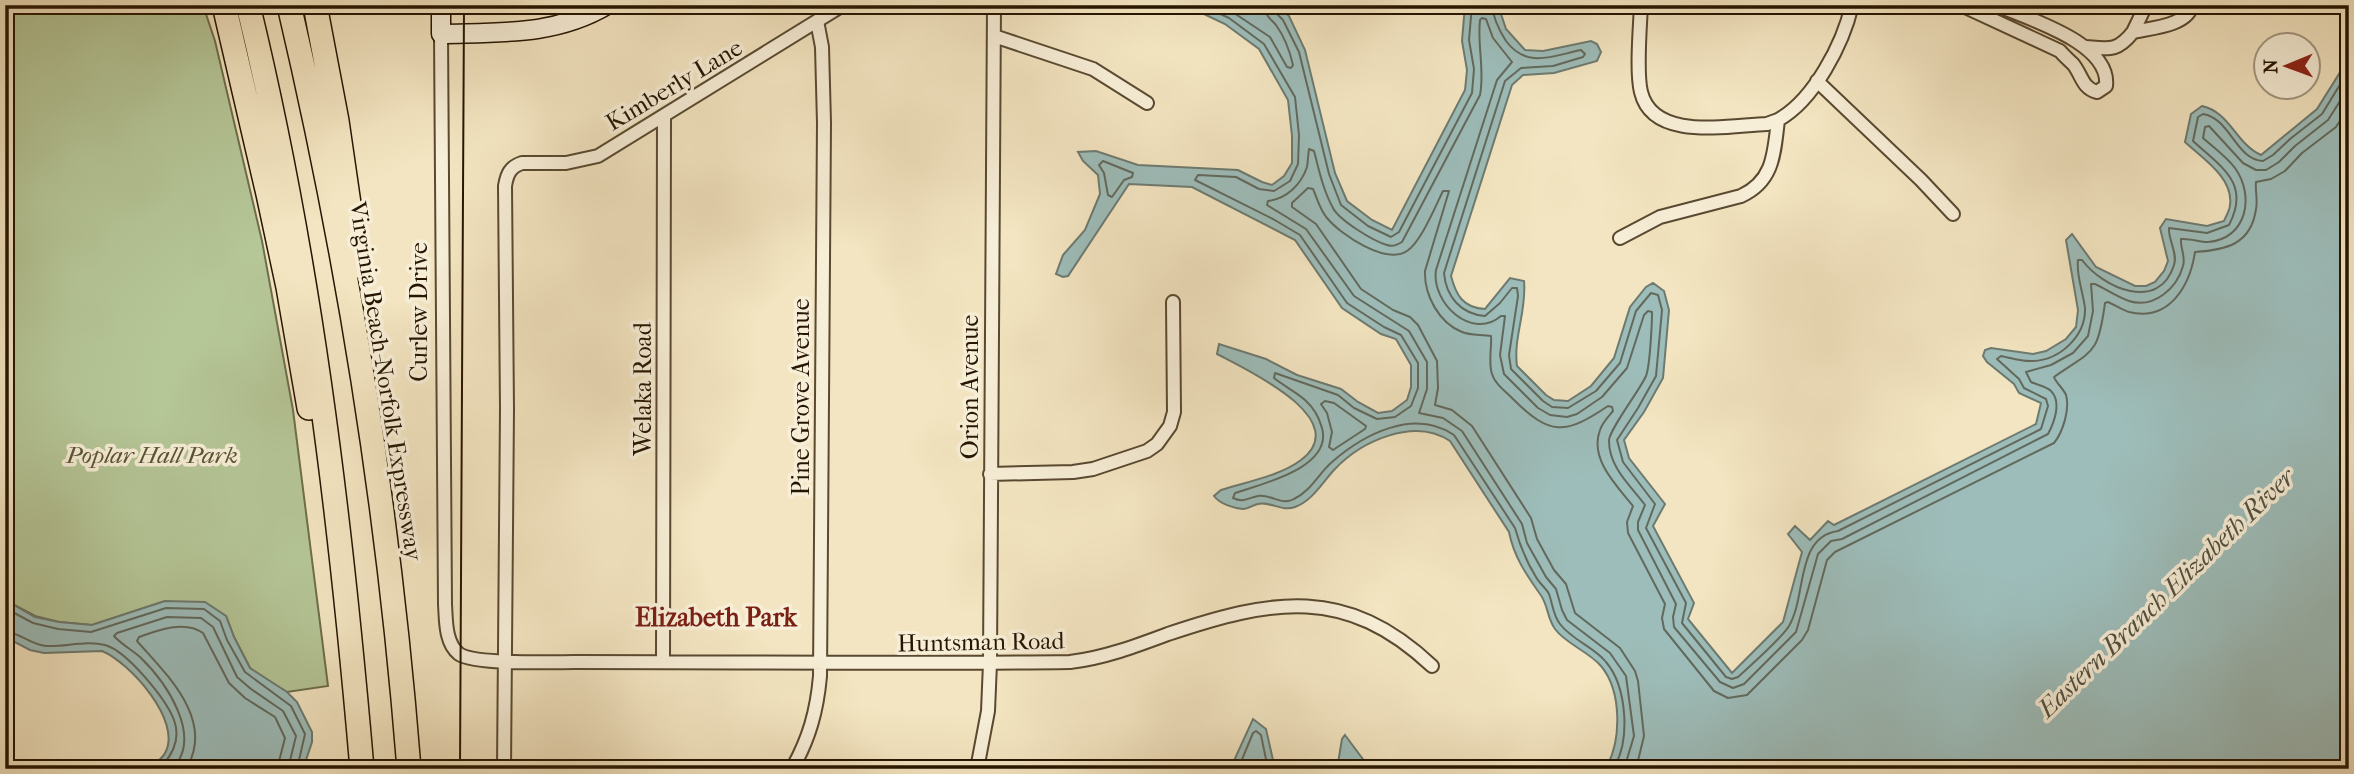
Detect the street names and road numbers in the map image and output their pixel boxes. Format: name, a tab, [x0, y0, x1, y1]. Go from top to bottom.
street label: Kimberly Lane	[601, 33, 747, 137]
street label: Virginia Beach-Norfolk Expressway	[344, 198, 428, 564]
street label: Curlew Drive	[405, 242, 433, 382]
street label: Pine Grove Avenue	[787, 298, 815, 496]
street label: Orion Avenue	[956, 315, 984, 459]
street label: Welaka Road	[629, 321, 657, 457]
street label: Huntsman Road	[897, 627, 1066, 657]

